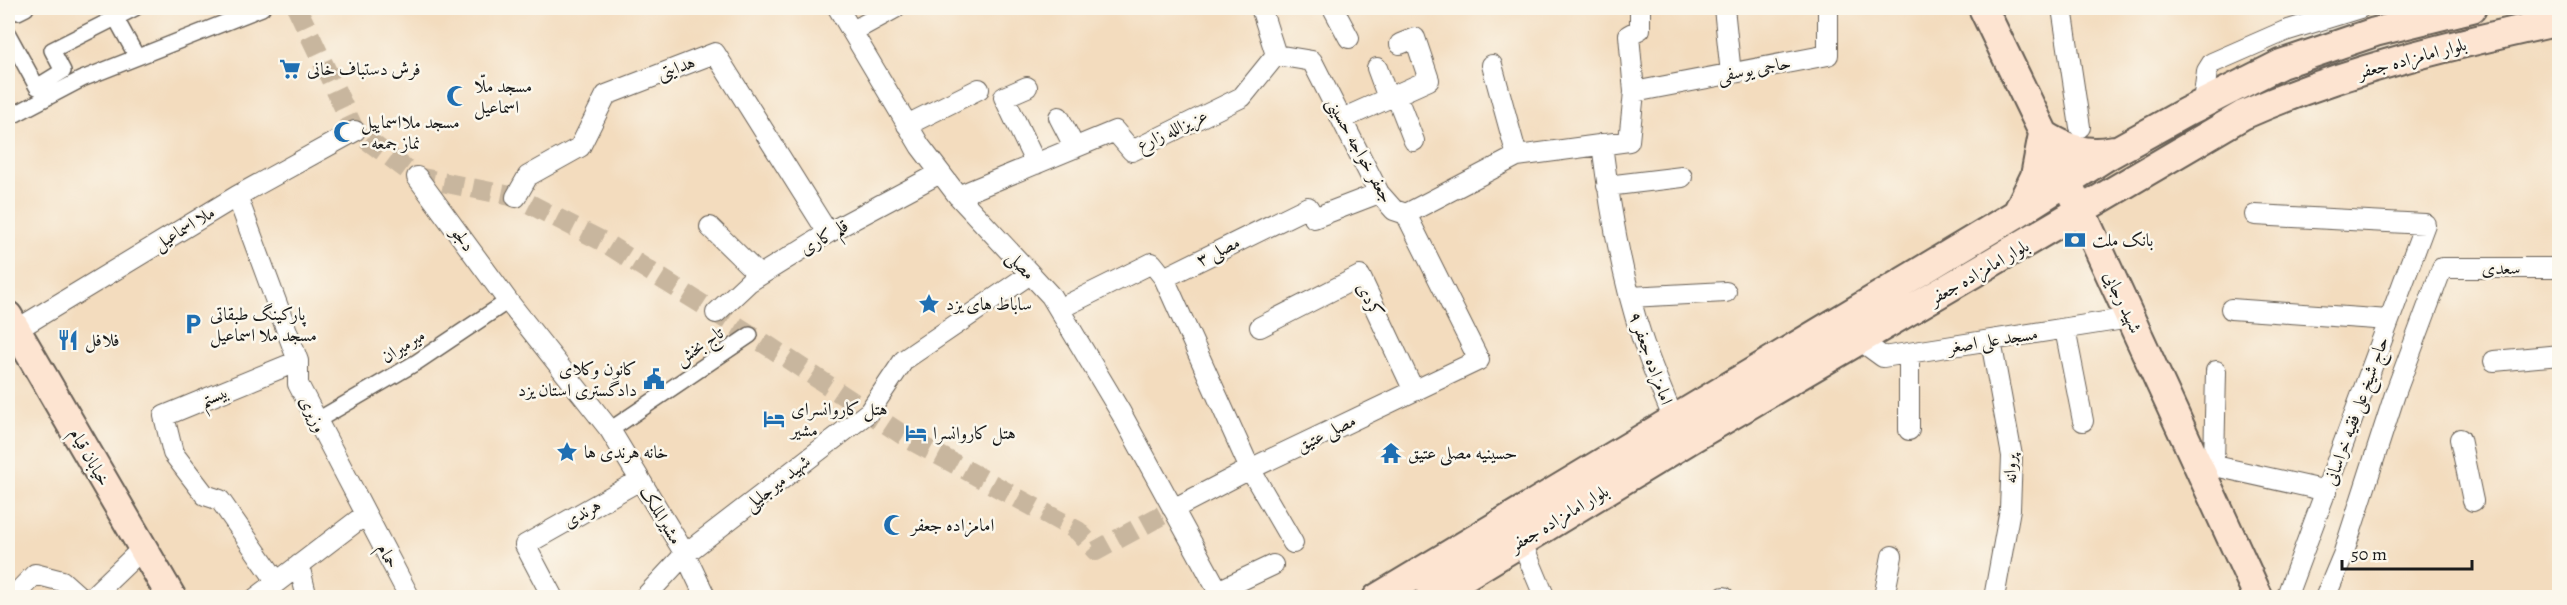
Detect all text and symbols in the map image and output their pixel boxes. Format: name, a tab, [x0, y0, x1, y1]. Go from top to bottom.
street label: بلوار امامزاده جعفر	[2353, 32, 2469, 86]
street label: هدایتی	[654, 50, 698, 86]
street label: حاجی یوسفی	[1715, 50, 1793, 89]
supermarket icon: فرش دستباف خانی	[278, 57, 302, 81]
place label: فرش دستباف خانی	[307, 57, 421, 81]
place label: مسجد ملّا اسماعیل	[474, 74, 532, 120]
mosque icon: مسجد ملّا اسماعیل	[445, 84, 469, 108]
street label: جعفر خواجه حسینی	[1320, 93, 1399, 208]
street label: عزیزالله زارع	[1133, 103, 1213, 160]
place label: مسجد ملااسماییل - نماز جمعه	[361, 110, 460, 155]
mosque icon: مسجد ملااسماییل - نماز جمعه	[332, 120, 356, 144]
street label: ملا اسماعیل	[149, 200, 220, 257]
street label: قلم کاری	[795, 213, 856, 266]
street label: دلجو	[445, 220, 480, 256]
bank icon: بانک ملت	[2063, 228, 2087, 252]
place label: بانک ملت	[2092, 228, 2153, 252]
street label: مصلی ۳	[1192, 230, 1244, 273]
street label: بلوار امامزاده جعفر	[1923, 234, 2034, 312]
street label: مصلی	[1001, 245, 1041, 286]
street label: سعدی	[2481, 256, 2521, 280]
street label: شهید رجایی	[2098, 267, 2148, 337]
street label: کردی	[1351, 278, 1389, 322]
place icon: ساباط های یزد	[917, 292, 941, 316]
place label: ساباط های یزد	[946, 292, 1032, 316]
place label: پارکینگ طبقاتی مسجد ملا اسماعیل	[210, 302, 317, 348]
street label: امامزاده جعفر ۹	[1622, 308, 1679, 408]
parking icon: پارکینگ طبقاتی مسجد ملا اسماعیل	[181, 312, 205, 336]
street label: تاج بخش	[670, 321, 731, 374]
street label: مسجد علی اصغر	[1944, 321, 2040, 360]
street label: میرمیران	[376, 323, 430, 369]
restaurant icon: فلافل	[56, 328, 80, 352]
place label: فلافل	[85, 328, 120, 353]
street label: حاج شیخ علی فقیه خراسانی	[2318, 333, 2398, 490]
place label: کانون وکلای دادگستری استان یزد	[518, 357, 637, 402]
public building icon: کانون وکلای دادگستری استان یزد	[642, 367, 666, 391]
street label: بیستم	[196, 379, 234, 418]
street label: وزیری	[294, 392, 332, 436]
place label: هتل کاروانسرای مشیر	[789, 397, 888, 442]
hotel icon: هتل کاروانسرای مشیر	[762, 407, 786, 431]
street label: مصلی عتیق	[1292, 408, 1360, 459]
hotel icon: هتل کاروانسرا	[904, 421, 928, 445]
place label: هتل کاروانسرا	[933, 421, 1016, 446]
street label: خیابان قیام	[60, 423, 116, 493]
place icon: خانه هرندی ها	[555, 440, 579, 464]
place label: خانه هرندی ها	[584, 440, 668, 464]
temple icon: حسینیه مصلی عتیق	[1379, 441, 1403, 465]
place label: حسینیه مصلی عتیق	[1408, 441, 1517, 466]
street label: شهید میرجلیلی	[739, 449, 816, 517]
street label: پروانه	[1998, 452, 2022, 484]
street label: بلوار امامزاده جعفر	[1503, 479, 1614, 559]
street label: مشیرالملک	[634, 481, 688, 549]
street label: هرندی	[559, 493, 605, 533]
mosque icon: امامزاده جعفر	[882, 513, 906, 537]
place label: امامزاده جعفر	[909, 513, 994, 538]
scale bar	[2342, 533, 2472, 571]
street label: حمام	[368, 539, 405, 575]
text: 50 m	[2351, 542, 2387, 566]

